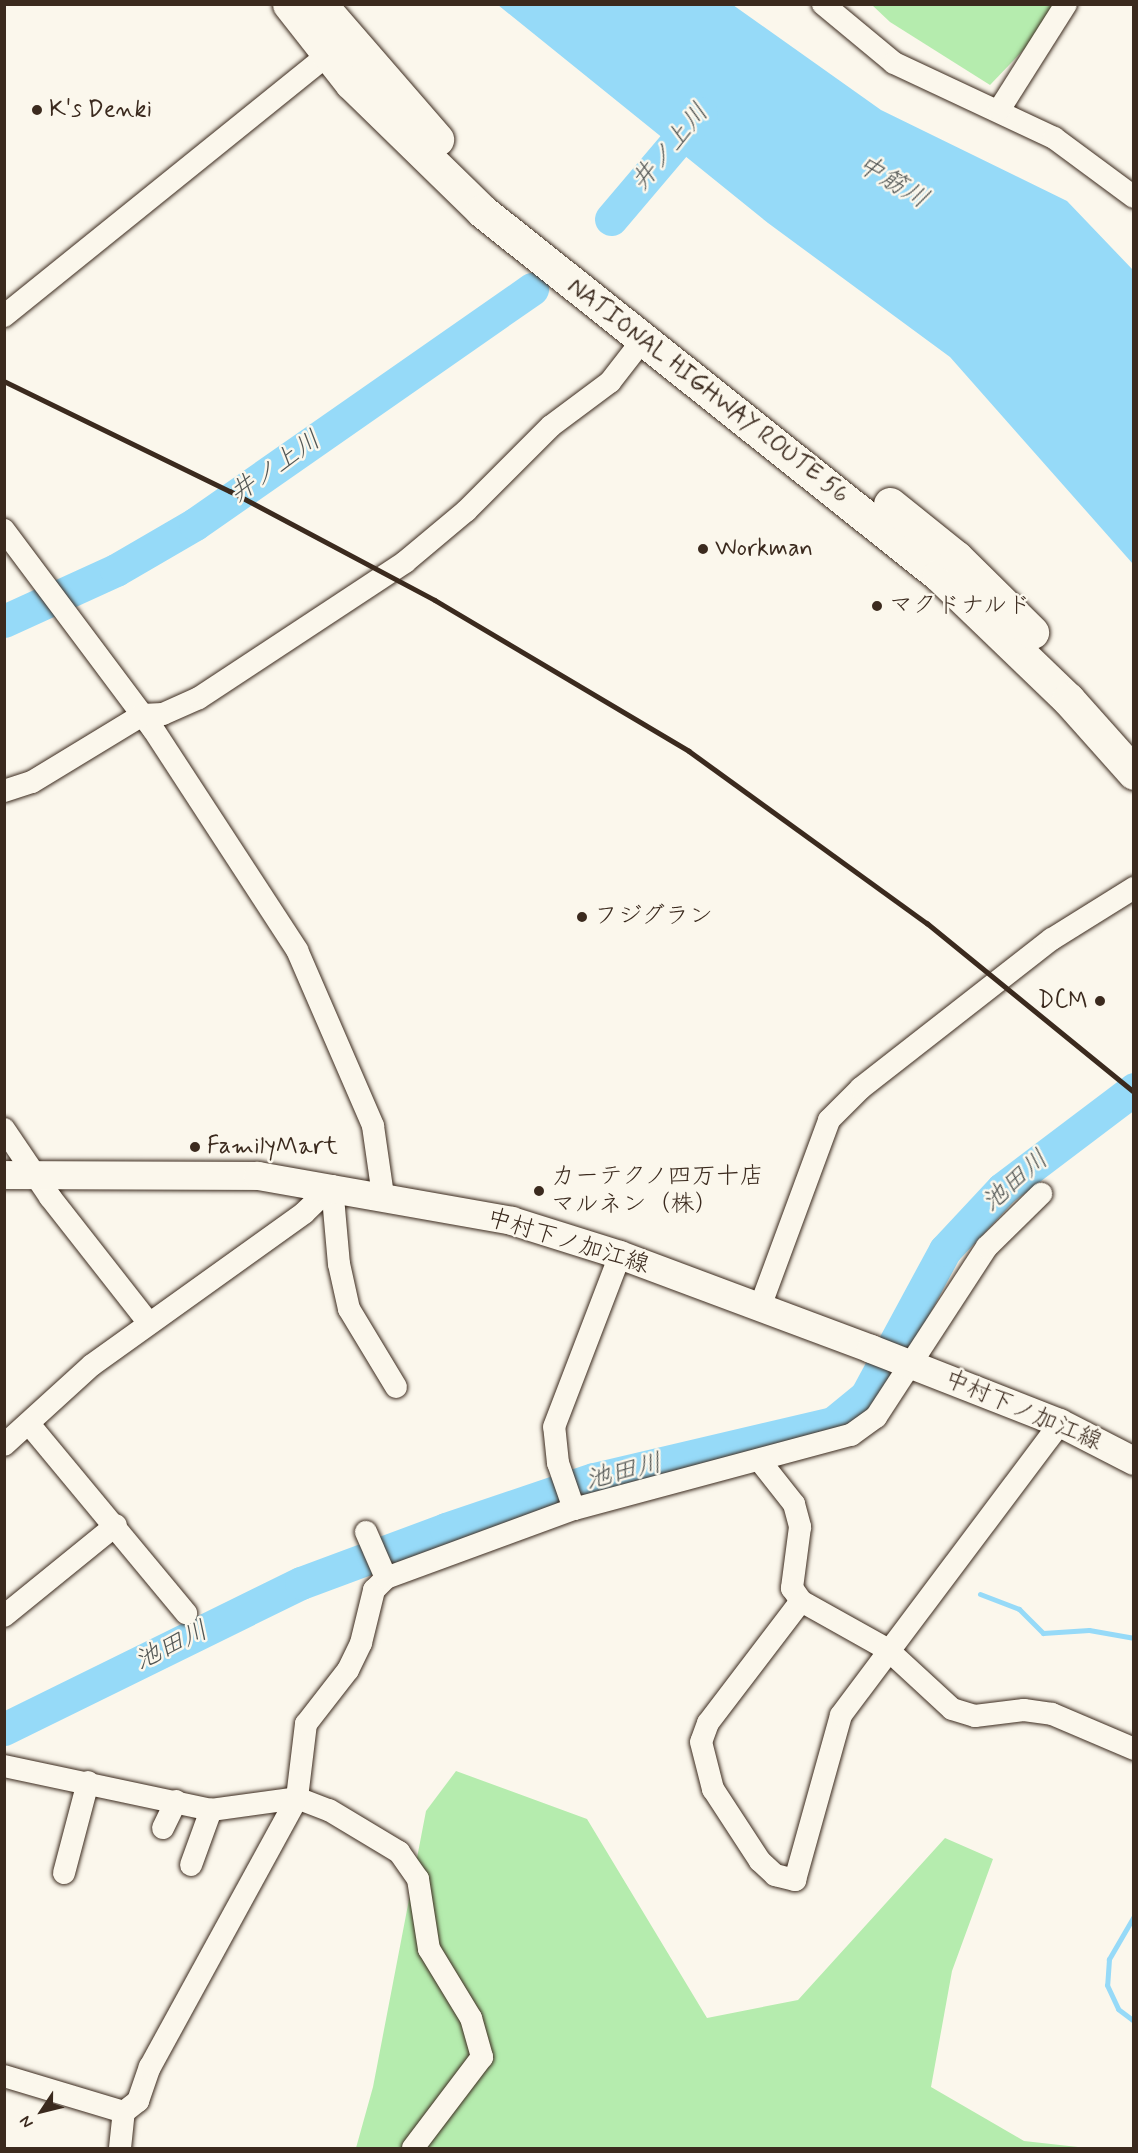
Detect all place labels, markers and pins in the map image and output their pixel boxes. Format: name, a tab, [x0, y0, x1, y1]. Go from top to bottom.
place label: K's Denki	[49, 96, 146, 124]
marker: K's Denki	[30, 103, 44, 117]
place label: Workman	[715, 535, 813, 563]
marker: Workman	[696, 542, 710, 556]
place label: マクドナルド	[889, 592, 1033, 620]
marker: マクドナルド	[870, 599, 884, 613]
place label: フジグラン	[594, 903, 714, 931]
marker: フジグラン	[575, 910, 589, 924]
place label: DCM	[1038, 987, 1088, 1015]
marker: DCM	[1093, 994, 1107, 1008]
place label: FamilyMart	[207, 1133, 338, 1161]
marker: FamilyMart	[188, 1140, 202, 1154]
place label: カーテクノ四万十店 マルネン（株）	[551, 1163, 767, 1219]
marker: カーテクノ四万十店 マルネン（株）	[532, 1184, 546, 1198]

